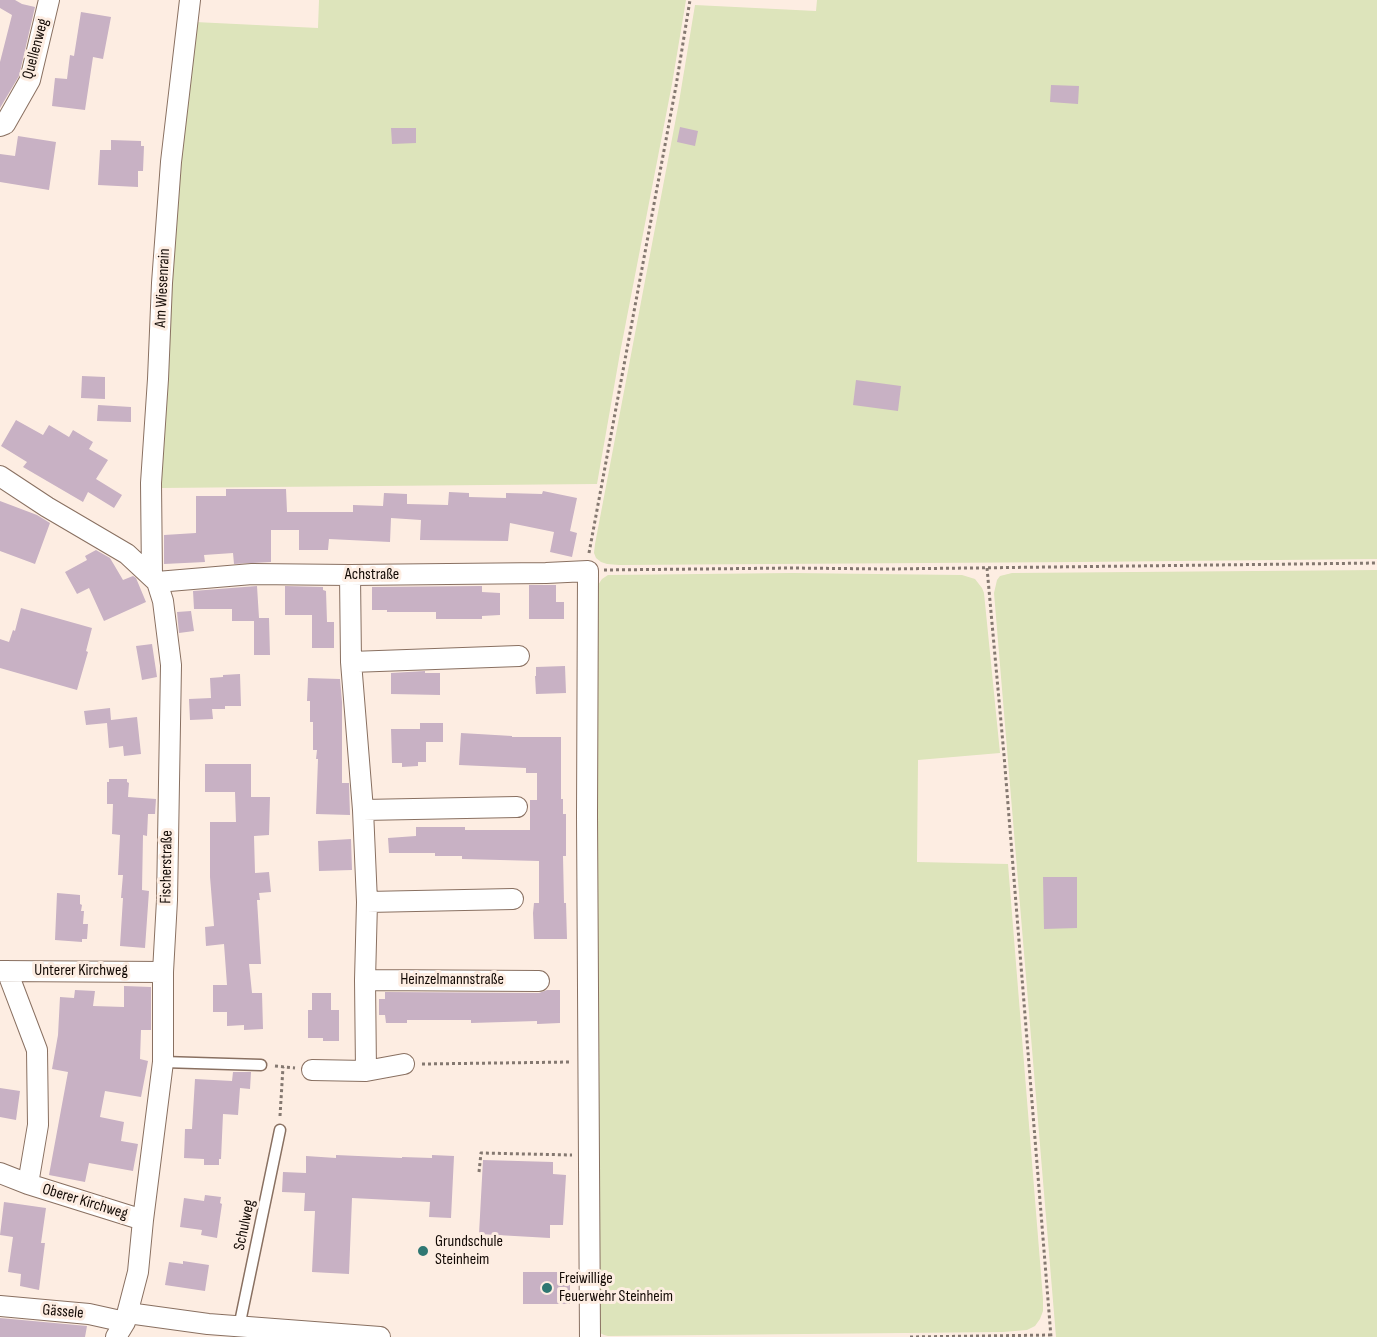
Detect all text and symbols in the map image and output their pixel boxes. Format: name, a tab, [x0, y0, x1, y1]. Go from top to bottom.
street label: Quellenweg	[19, 17, 53, 81]
street label: Am Wiesenrain	[151, 248, 175, 328]
street label: Achstraße	[345, 565, 399, 585]
street label: Fischerstraße	[157, 830, 177, 904]
street label: Unterer Kirchweg	[34, 961, 128, 981]
street label: Heinzelmannstraße	[400, 970, 504, 990]
street label: Oberer Kirchweg	[40, 1180, 130, 1224]
street label: Schulweg	[230, 1198, 260, 1252]
place label: Grundschule Steinheim	[435, 1232, 503, 1270]
marker: Grundschule Steinheim	[416, 1244, 430, 1258]
place label: Freiwillige Feuerwehr Steinheim	[559, 1269, 673, 1307]
marker: Freiwillige Feuerwehr Steinheim	[540, 1281, 554, 1295]
street label: Gässele	[42, 1301, 84, 1323]

